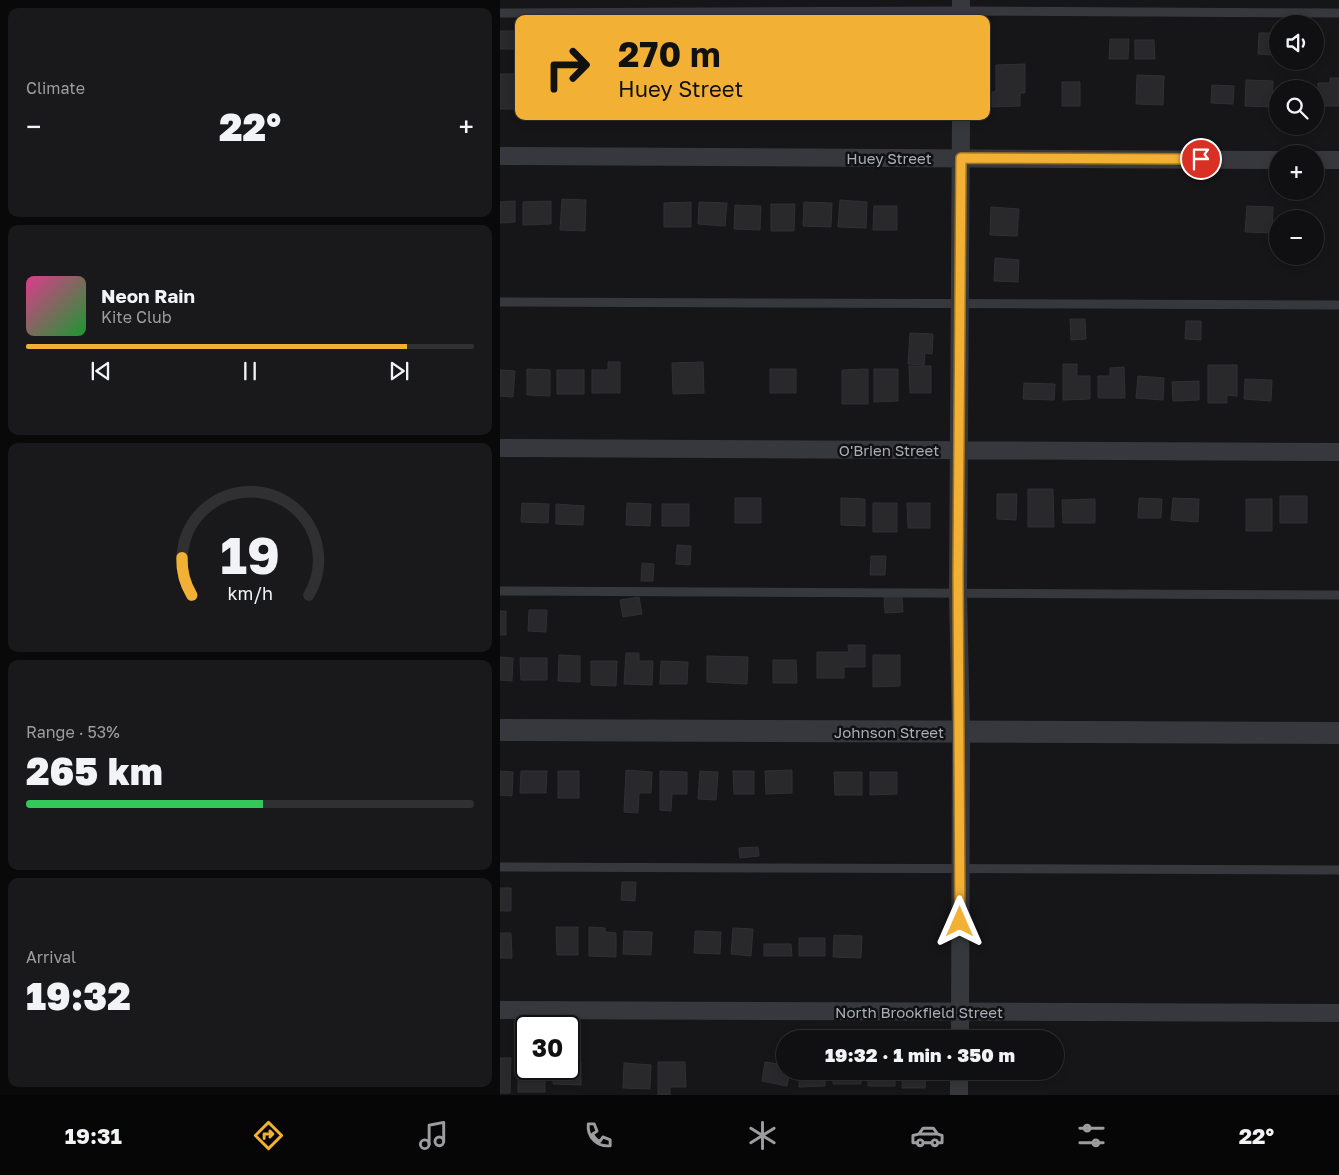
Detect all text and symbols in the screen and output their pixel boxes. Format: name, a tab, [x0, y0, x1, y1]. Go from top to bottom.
map controls	[1269, 15, 1324, 265]
button: sound	[1269, 15, 1324, 70]
text: 270 m	[618, 33, 721, 75]
icon: right	[535, 35, 600, 100]
text: Huey Street	[618, 75, 743, 102]
text: Climate	[26, 78, 85, 98]
button: search	[1269, 80, 1324, 135]
text: 22°	[219, 104, 281, 149]
text: −	[26, 110, 41, 143]
text: +	[459, 110, 474, 143]
pin	[1180, 138, 1222, 180]
icon: arrive	[1187, 145, 1215, 173]
button: +	[1269, 145, 1324, 200]
street label: Huey Street	[846, 149, 932, 167]
button: −	[1269, 210, 1324, 265]
text: Neon Rain	[101, 284, 195, 307]
text: Kite Club	[101, 307, 172, 327]
icon: previous	[87, 357, 115, 385]
icon: pause	[236, 357, 264, 385]
icon: next	[385, 357, 413, 385]
street label: O'Brien Street	[839, 441, 939, 459]
text: 19	[220, 523, 280, 585]
text: km/h	[227, 582, 273, 604]
text: Range · 53%	[26, 722, 120, 742]
street label: Johnson Street	[834, 723, 944, 741]
text: 265 km	[26, 748, 163, 793]
position arrow	[933, 895, 985, 947]
text: Arrival	[26, 947, 76, 967]
text: 19:32	[26, 973, 131, 1018]
street label: North Brookfield Street	[835, 1003, 1003, 1021]
speed limit sign: 30	[515, 1015, 580, 1080]
text: 19:32 · 1 min · 350 m	[825, 1043, 1015, 1066]
icon: directions	[251, 1118, 286, 1153]
icon: music	[416, 1118, 451, 1153]
icon: phone	[581, 1118, 616, 1153]
icon: climate	[745, 1118, 780, 1153]
icon: car	[910, 1118, 945, 1153]
icon: filters	[1074, 1118, 1109, 1153]
text: 19:31	[65, 1122, 122, 1149]
text: 22°	[1239, 1122, 1274, 1149]

